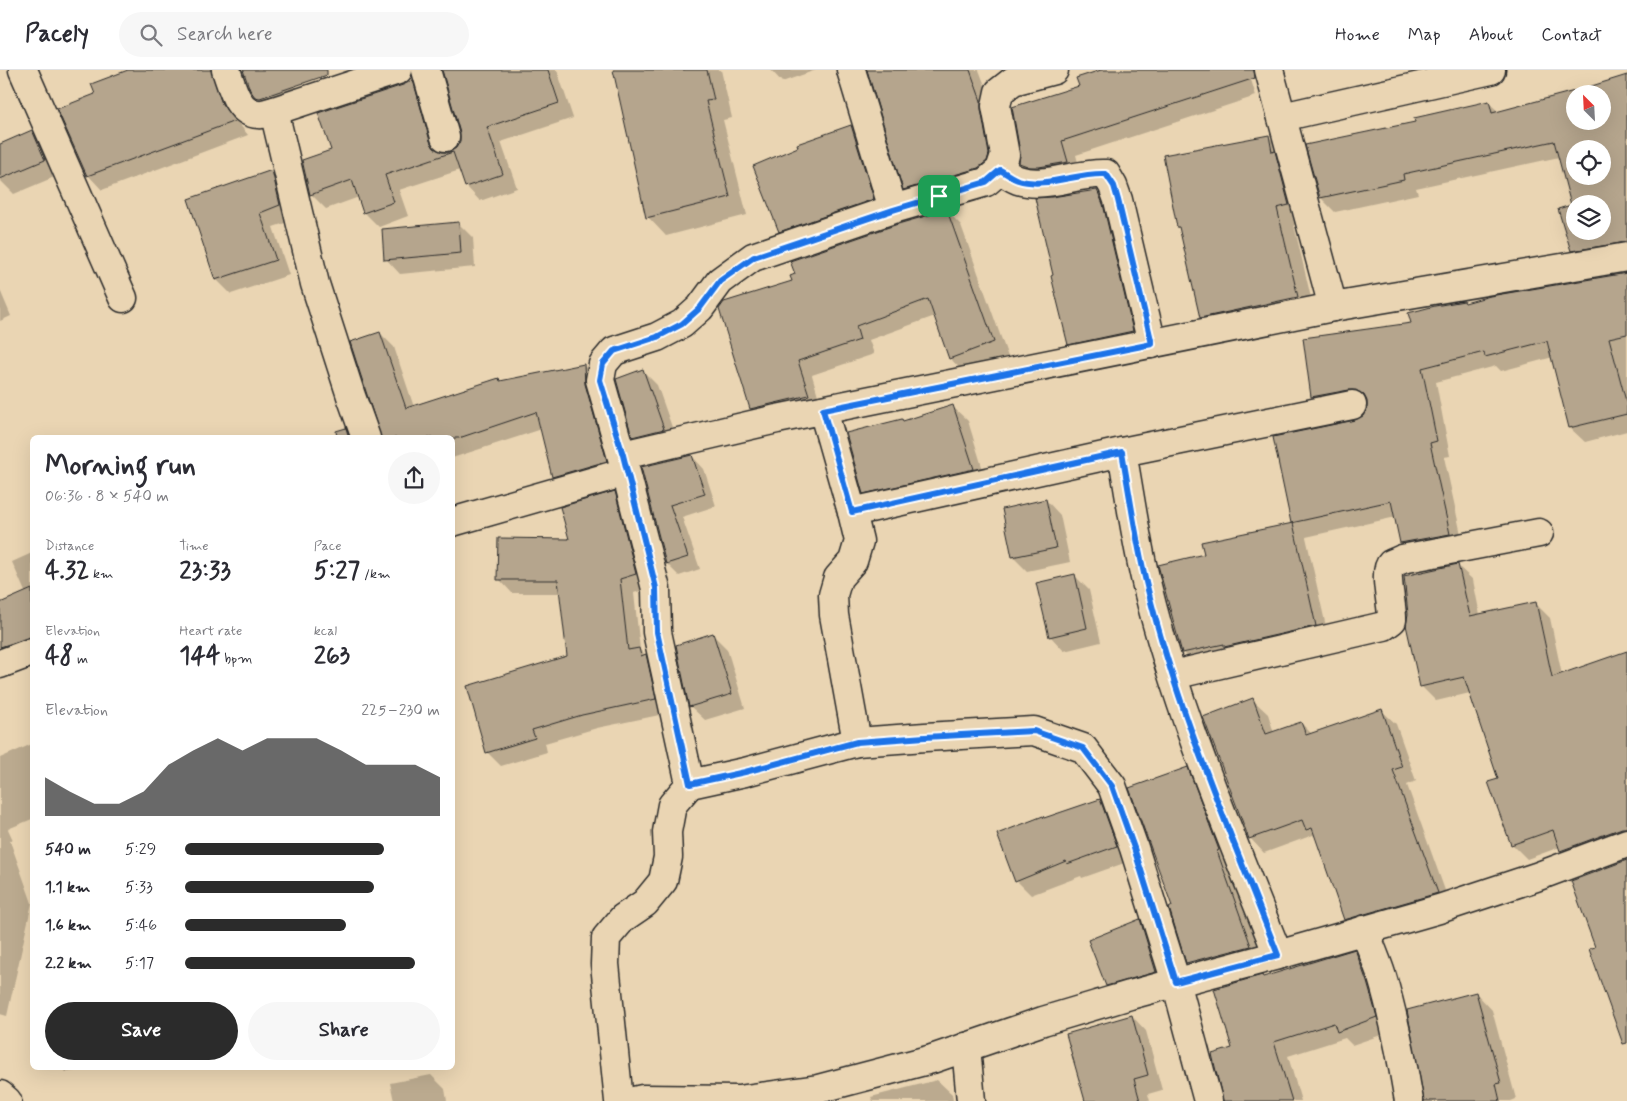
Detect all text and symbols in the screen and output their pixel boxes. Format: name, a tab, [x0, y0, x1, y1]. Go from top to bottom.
search box	[119, 12, 469, 57]
text: Pacely	[25, 19, 89, 50]
icon: search	[137, 21, 165, 49]
text: Search here	[177, 22, 273, 47]
text: Home	[1335, 23, 1380, 47]
text: Map	[1408, 23, 1441, 47]
text: About	[1469, 23, 1513, 47]
text: Contact	[1541, 23, 1602, 47]
north arrow	[1566, 85, 1611, 130]
map controls	[1566, 85, 1611, 240]
button: locate	[1566, 140, 1611, 185]
pin	[918, 175, 960, 217]
icon: arrive	[925, 182, 953, 210]
button: layers	[1566, 195, 1611, 240]
text: Morning run	[45, 448, 196, 485]
button: share	[388, 452, 440, 504]
text: 06:36 · 8 × 540 m	[45, 486, 169, 507]
text: Distance	[45, 537, 94, 555]
text: Time	[179, 537, 209, 555]
text: Pace	[314, 537, 342, 555]
text: 4.32	[45, 555, 89, 588]
text: 23:33	[179, 555, 231, 588]
text: 5:27	[314, 555, 360, 588]
text: km	[89, 565, 113, 583]
text: /km	[360, 565, 390, 583]
text: Elevation	[45, 622, 100, 640]
text: Heart rate	[179, 622, 242, 640]
text: kcal	[314, 622, 337, 640]
text: 48	[45, 640, 73, 673]
text: 144	[179, 640, 220, 673]
text: 263	[314, 640, 350, 673]
text: m	[73, 650, 88, 668]
text: bpm	[220, 650, 252, 668]
text: Elevation	[45, 700, 108, 721]
text: 225–230 m	[361, 700, 440, 721]
text: 540 m	[45, 839, 91, 860]
text: 5:29	[125, 839, 156, 860]
text: 1.1 km	[45, 877, 90, 898]
text: 5:33	[125, 877, 153, 898]
text: 1.6 km	[45, 915, 91, 936]
text: 5:46	[125, 915, 157, 936]
text: 2.2 km	[45, 953, 92, 974]
text: 5:17	[125, 953, 154, 974]
button: Save	[45, 1002, 238, 1060]
button: Share	[248, 1002, 440, 1060]

